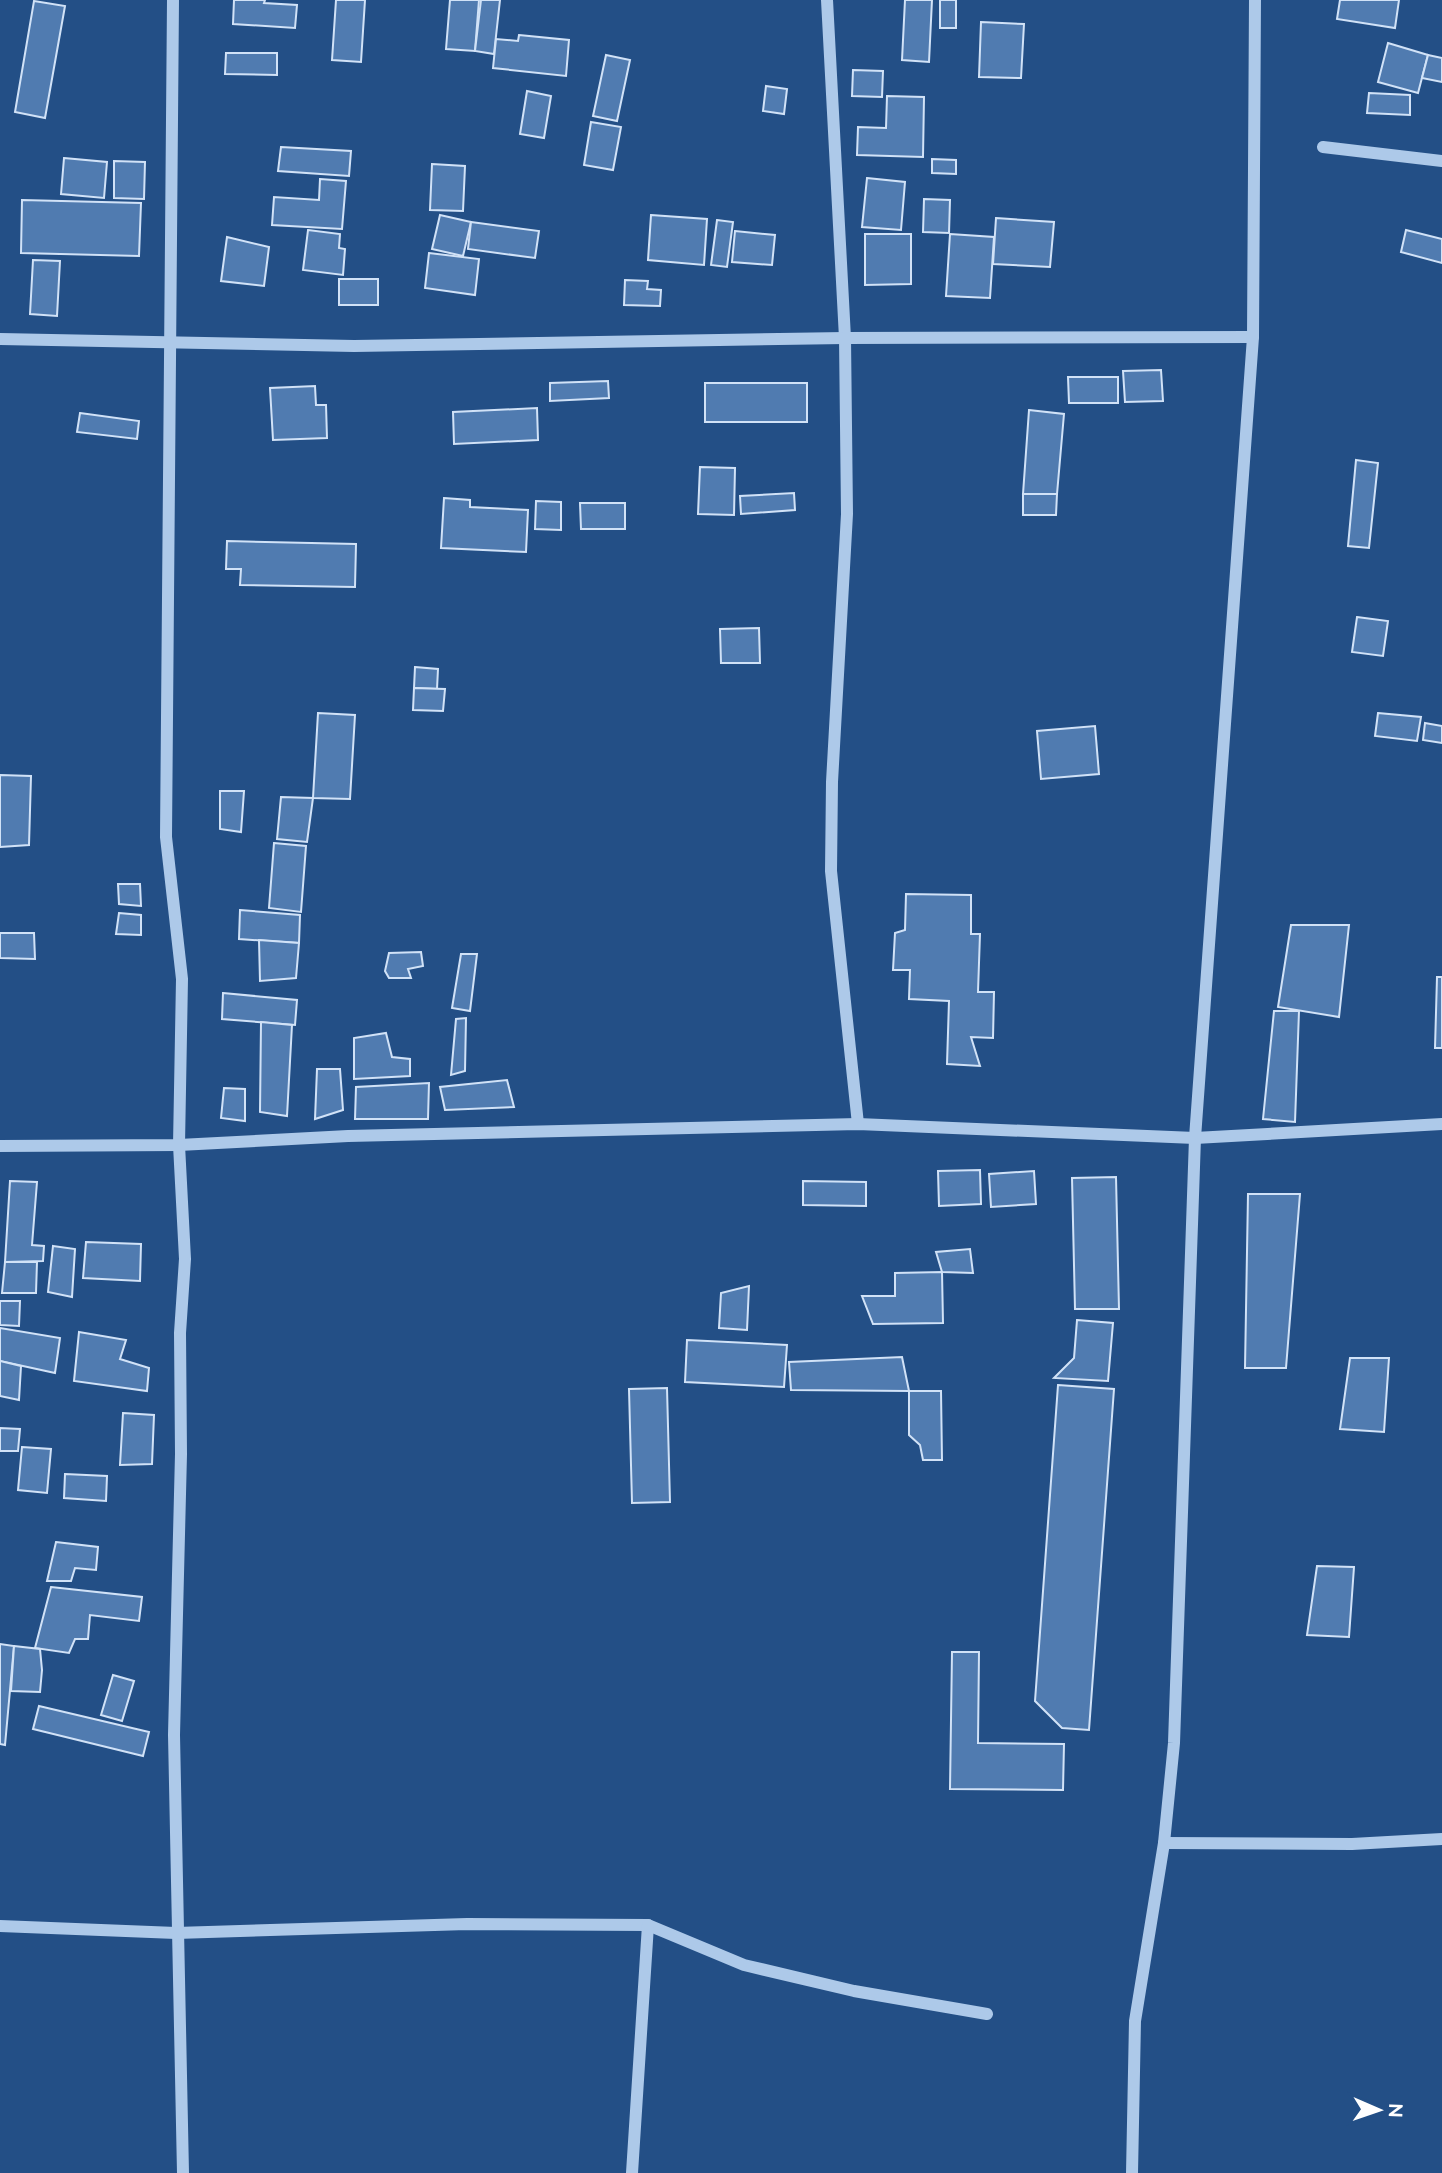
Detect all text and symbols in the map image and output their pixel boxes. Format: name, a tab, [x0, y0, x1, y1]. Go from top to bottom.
north arrow	[1344, 2075, 1414, 2145]
text: N	[1385, 2103, 1407, 2118]

